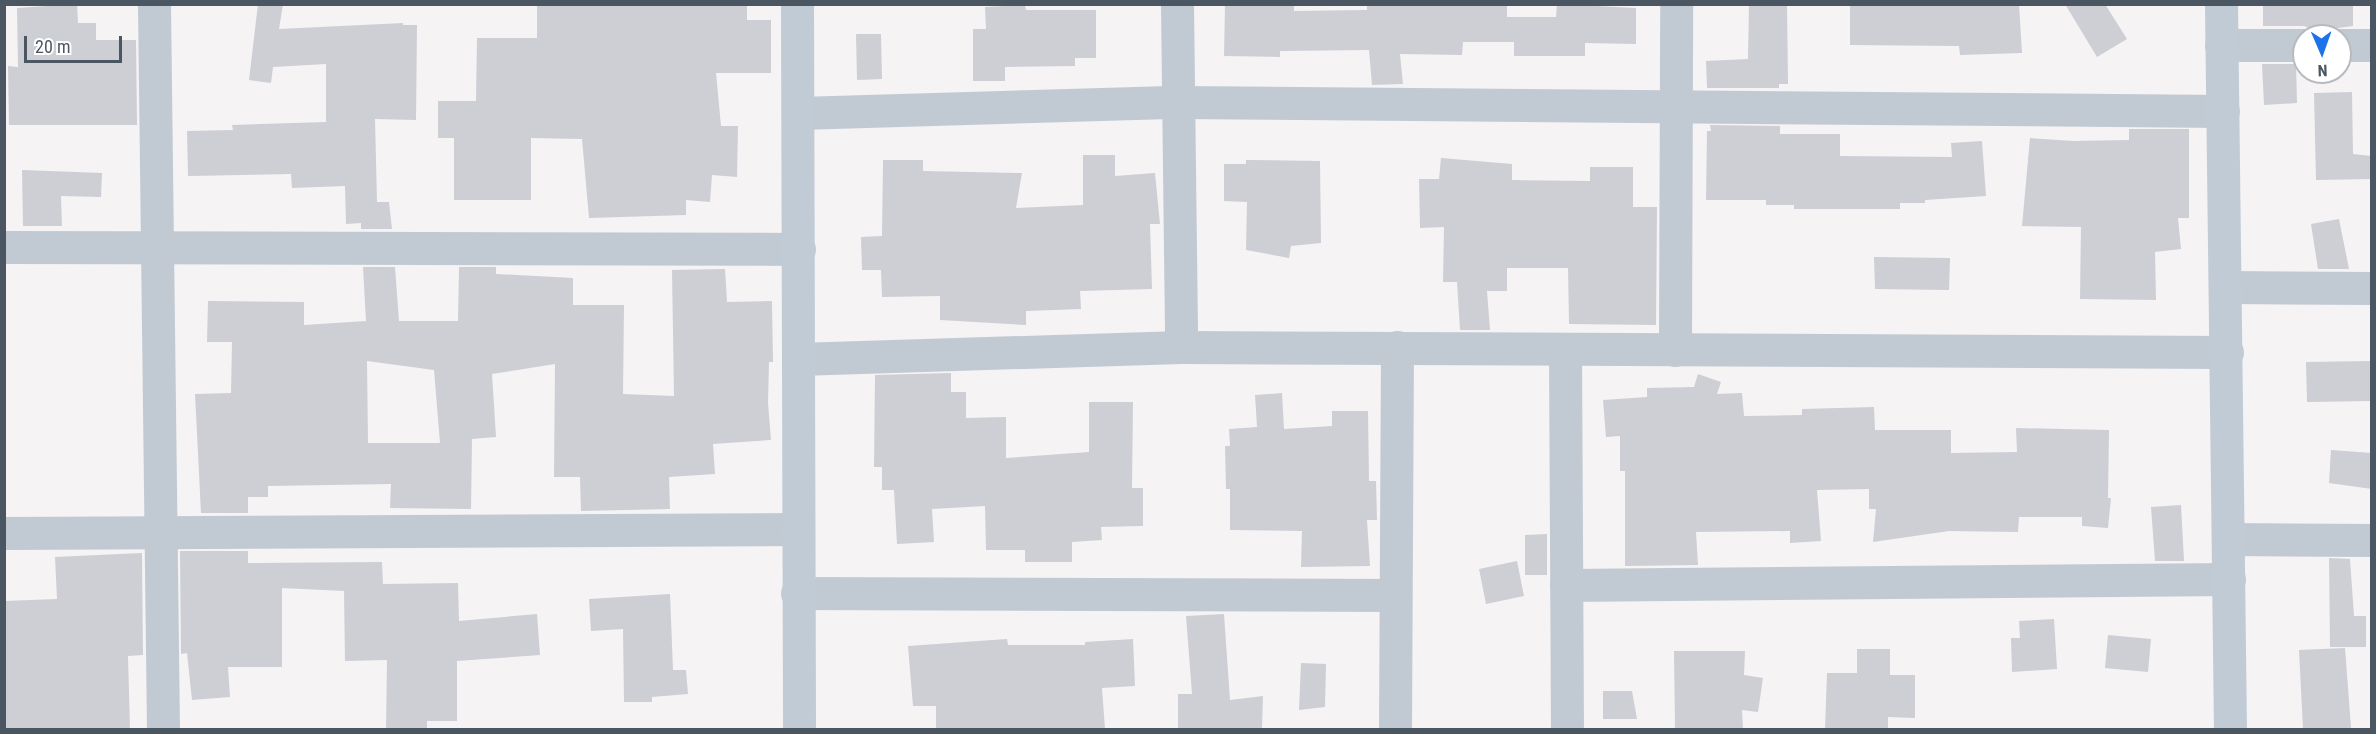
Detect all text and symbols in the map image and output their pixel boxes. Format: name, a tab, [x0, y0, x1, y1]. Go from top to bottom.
scale bar	[27, 24, 124, 62]
north arrow	[2292, 24, 2352, 84]
text: 20 m	[35, 36, 70, 57]
text: N	[2317, 61, 2328, 80]

